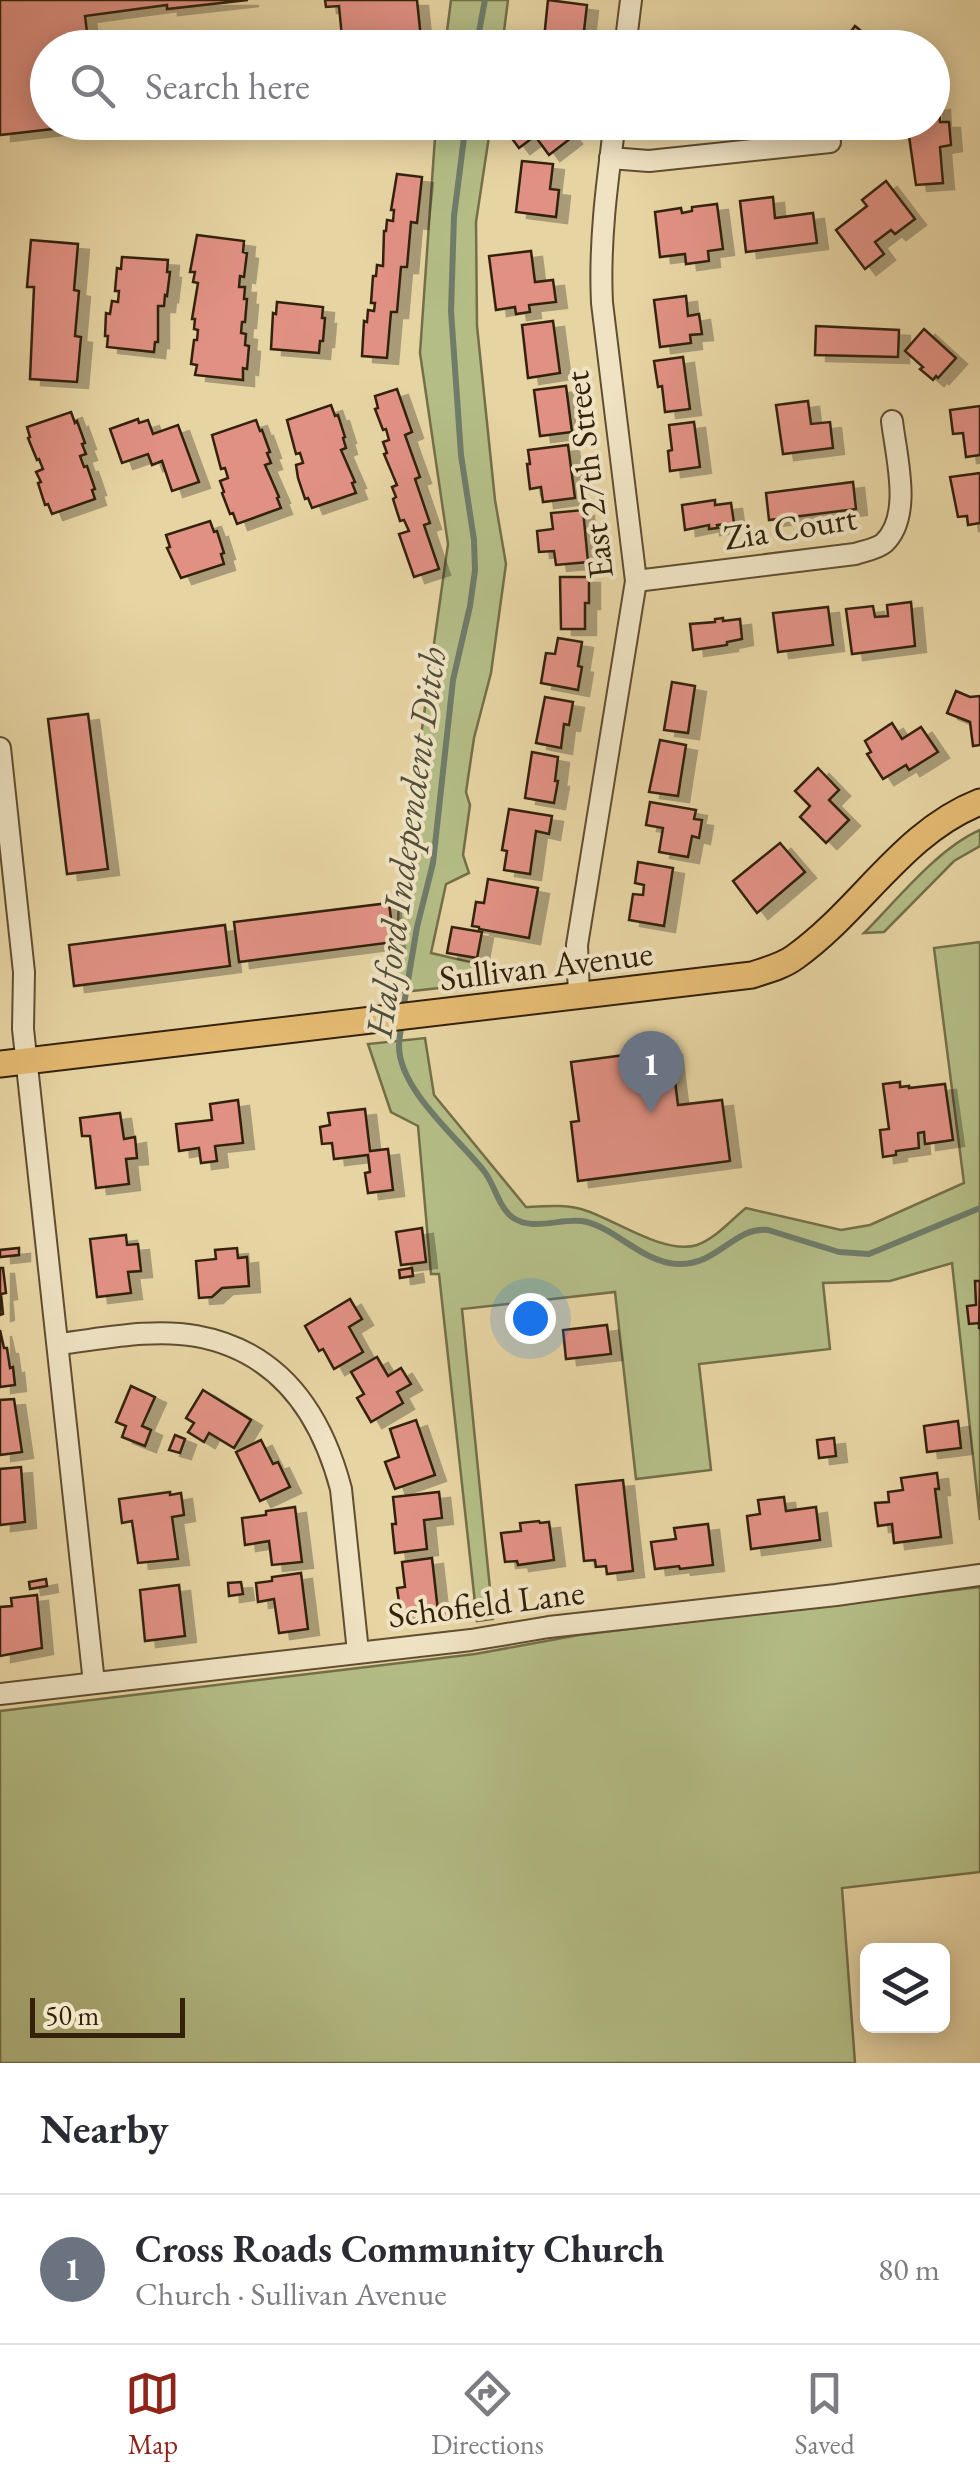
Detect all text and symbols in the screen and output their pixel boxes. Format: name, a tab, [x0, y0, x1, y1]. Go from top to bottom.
search box	[30, 30, 950, 140]
icon: search	[65, 58, 120, 113]
text: Search here	[145, 61, 310, 110]
street label: East 27th Street	[553, 369, 623, 581]
street label: Zia Court	[720, 494, 860, 560]
water label: Halford Independent Ditch	[353, 643, 457, 1041]
street label: Sullivan Avenue	[437, 930, 655, 1000]
pin: 1	[618, 1030, 684, 1113]
your location	[505, 1293, 556, 1344]
street label: Schofield Lane	[385, 1569, 587, 1637]
map controls	[860, 1943, 950, 2033]
button: layers	[860, 1943, 950, 2033]
scale bar	[30, 1993, 185, 2038]
text: 50 m	[45, 1997, 99, 2033]
text: Nearby	[40, 2101, 169, 2156]
text: Cross Roads Community Church	[135, 2224, 664, 2273]
text: 1	[64, 2248, 81, 2290]
text: 80 m	[878, 2248, 940, 2290]
text: Church · Sullivan Avenue	[135, 2273, 447, 2315]
tab: Map	[125, 2366, 180, 2462]
tab: Directions	[431, 2366, 544, 2462]
tab: Saved	[795, 2366, 855, 2462]

